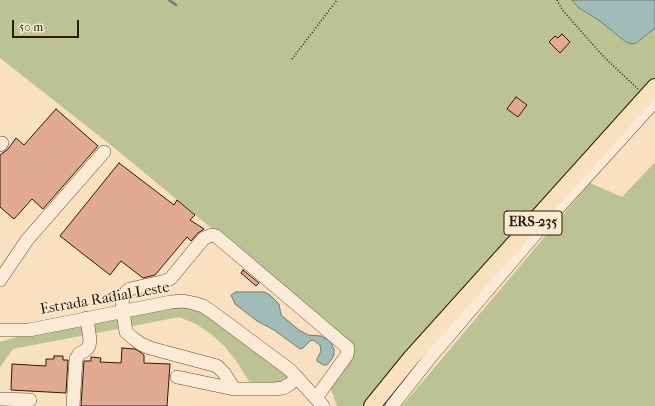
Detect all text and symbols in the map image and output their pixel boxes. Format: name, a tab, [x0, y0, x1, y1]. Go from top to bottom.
scale bar	[14, 12, 81, 38]
text: 50 m	[19, 20, 43, 34]
road number: ERS-235	[504, 211, 562, 235]
street label: Estrada Radial Leste	[39, 279, 171, 319]

